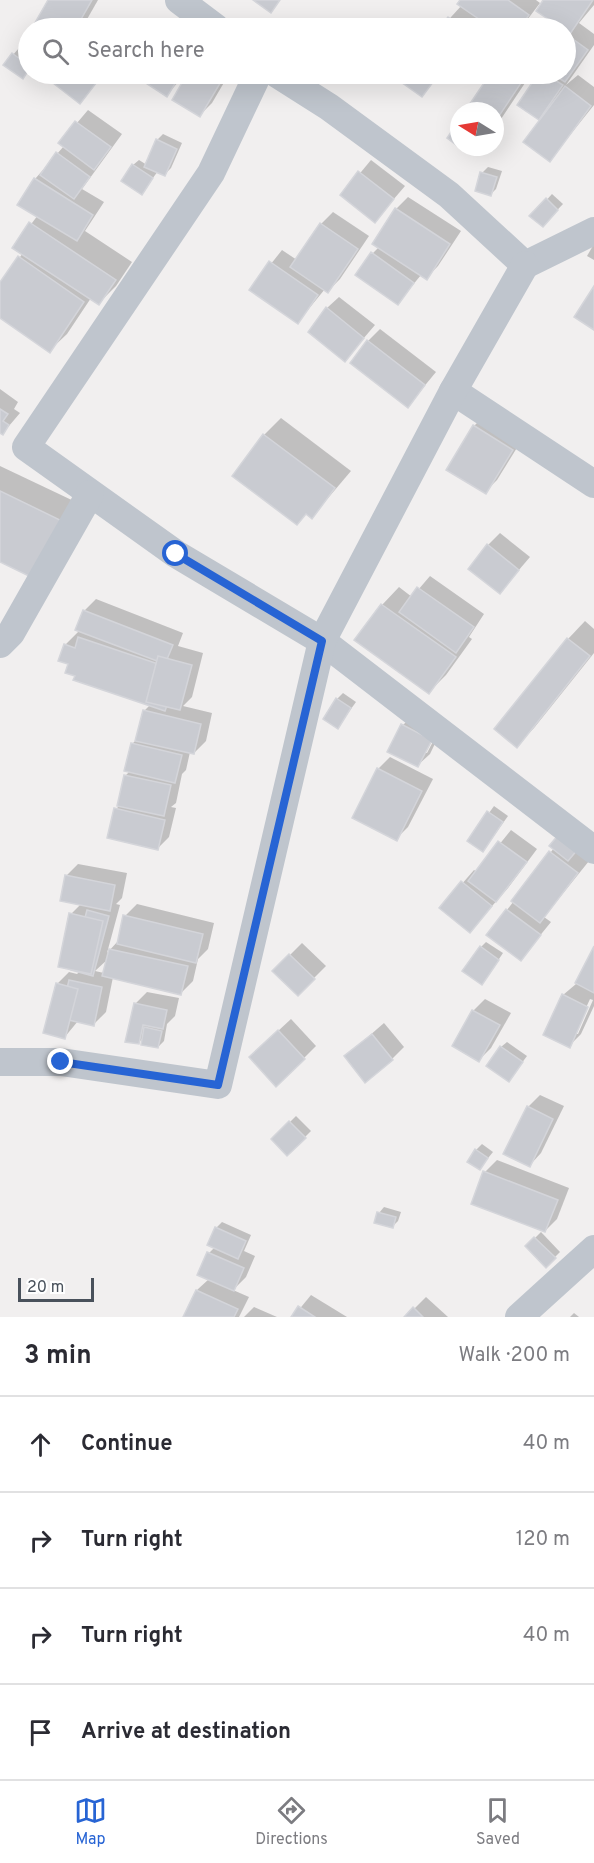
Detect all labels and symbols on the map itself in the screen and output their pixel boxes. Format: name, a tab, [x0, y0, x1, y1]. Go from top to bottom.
north arrow	[450, 102, 504, 156]
route start	[162, 540, 188, 566]
route end	[47, 1048, 73, 1074]
scale bar	[18, 1275, 94, 1302]

